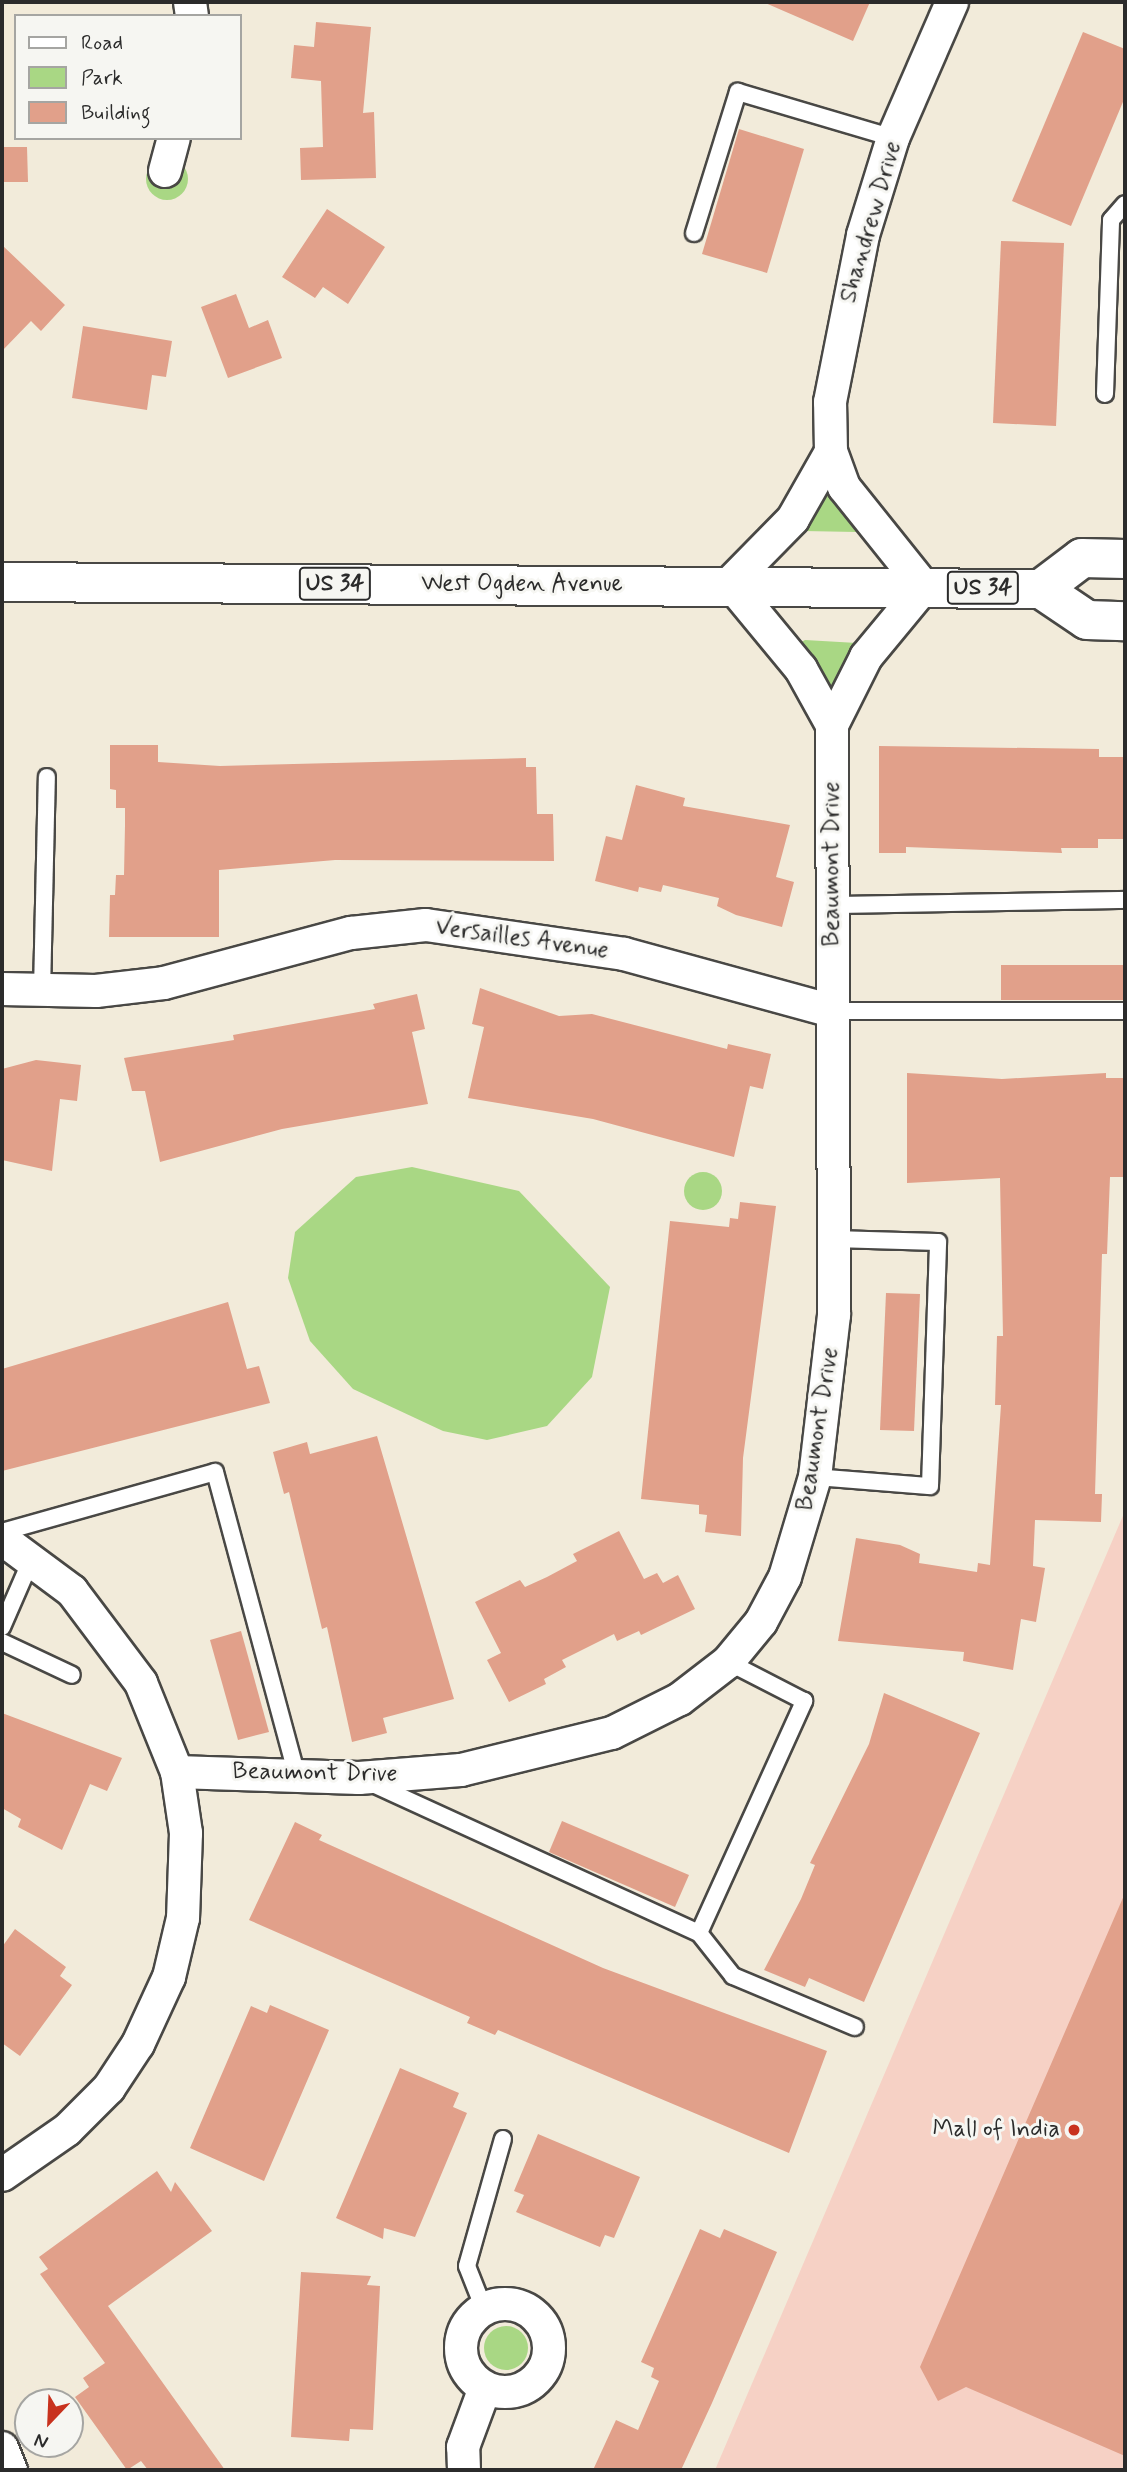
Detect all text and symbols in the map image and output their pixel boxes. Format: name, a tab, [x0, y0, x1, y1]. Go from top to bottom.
legend	[14, 14, 242, 140]
text: Road	[81, 29, 123, 57]
text: Park	[81, 64, 123, 92]
text: Building	[81, 99, 151, 127]
street label: Shandrew Drive	[834, 138, 908, 306]
road number: US 34	[298, 564, 372, 604]
road number: US 34	[946, 568, 1020, 608]
street label: West Ogden Avenue	[419, 570, 625, 598]
street label: Beaumont Drive	[818, 781, 846, 947]
street label: Versailles Avenue	[432, 912, 612, 966]
street label: Beaumont Drive	[791, 1345, 845, 1513]
street label: Beaumont Drive	[232, 1757, 398, 1789]
place label: Mall of India	[926, 2116, 1060, 2144]
marker: Mall of India	[1066, 2122, 1082, 2138]
north arrow	[14, 2388, 84, 2458]
text: N	[31, 2427, 52, 2455]

